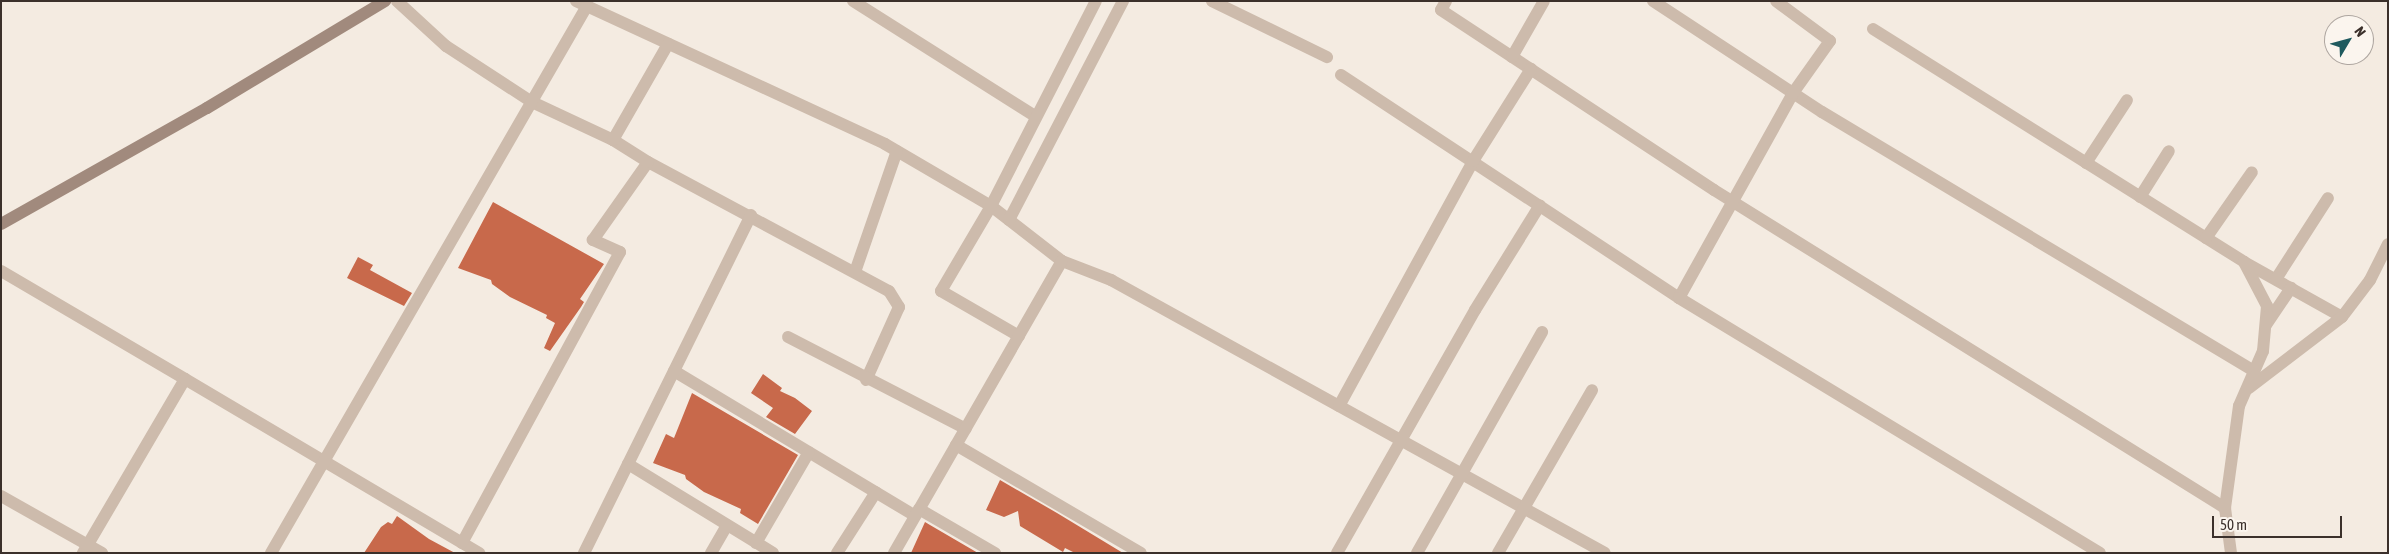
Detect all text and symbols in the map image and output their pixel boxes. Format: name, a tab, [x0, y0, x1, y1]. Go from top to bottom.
north arrow	[2324, 15, 2374, 65]
text: N	[2351, 23, 2369, 40]
scale bar	[2214, 506, 2344, 538]
text: 50 m	[2220, 516, 2247, 533]

